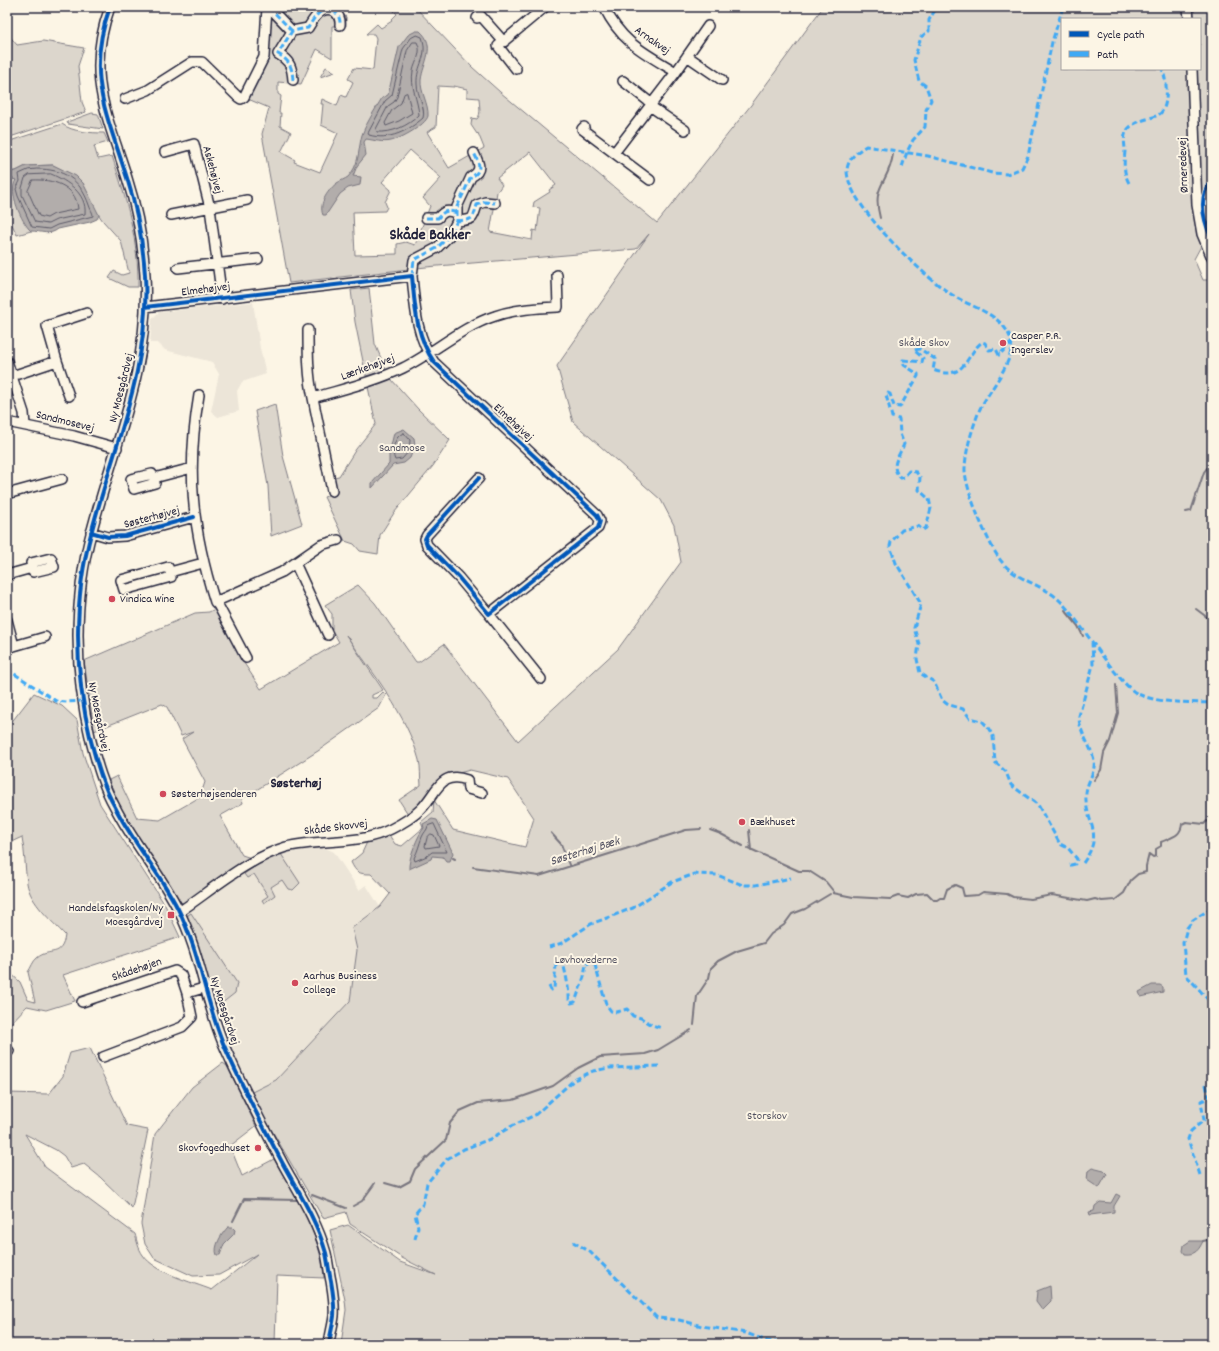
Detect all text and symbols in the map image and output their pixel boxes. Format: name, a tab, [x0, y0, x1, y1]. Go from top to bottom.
legend	[1061, 18, 1201, 70]
street label: Arnakvej	[631, 22, 673, 60]
text: Cycle path	[1097, 27, 1145, 44]
text: Path	[1097, 47, 1118, 64]
street label: Ørneredevej	[1175, 137, 1193, 193]
street label: Askehøjvej	[197, 144, 227, 196]
district label: Skåde Bakker	[390, 224, 472, 247]
street label: Elmehøjvej	[181, 279, 231, 301]
place label: Casper P.R. Ingerslev	[1011, 328, 1061, 359]
park label: Skåde Skov	[899, 335, 949, 352]
marker: Casper P.R. Ingerslev	[998, 338, 1008, 348]
street label: Lærkehøjvej	[339, 350, 397, 386]
street label: Ny Moesgårdvej	[105, 351, 139, 425]
street label: Elmehøjvej	[489, 400, 537, 446]
street label: Sandmosevej	[34, 407, 96, 437]
park label: Sandmose	[379, 440, 425, 457]
street label: Søsterhøjvej	[122, 502, 182, 534]
place label: Vindica Wine	[120, 591, 174, 608]
marker: Vindica Wine	[107, 594, 117, 604]
street label: Ny Moesgårdvej	[83, 681, 113, 753]
district label: Søsterhøj	[270, 774, 322, 794]
place label: Søsterhøjsenderen	[171, 786, 257, 803]
marker: Søsterhøjsenderen	[158, 789, 168, 799]
place label: Bækhuset	[750, 814, 796, 831]
street label: Skåde Skovvej	[303, 816, 369, 840]
marker: Bækhuset	[737, 817, 747, 827]
water label: Søsterhøj Bæk	[548, 832, 624, 872]
place label: Handelsfagskolen/Ny Moesgårdvej	[69, 900, 164, 931]
marker: Handelsfagskolen/Ny Moesgårdvej	[166, 910, 176, 920]
park label: Løvhovederne	[555, 952, 617, 969]
street label: Skådehøjen	[110, 953, 165, 986]
place label: Aarhus Business College	[303, 968, 377, 999]
street label: Ny Moesgårdvej	[205, 975, 243, 1047]
marker: Aarhus Business College	[290, 978, 300, 988]
park label: Storskov	[747, 1108, 787, 1125]
place label: Skovfogedhuset	[178, 1140, 251, 1157]
marker: Skovfogedhuset	[253, 1143, 263, 1153]

